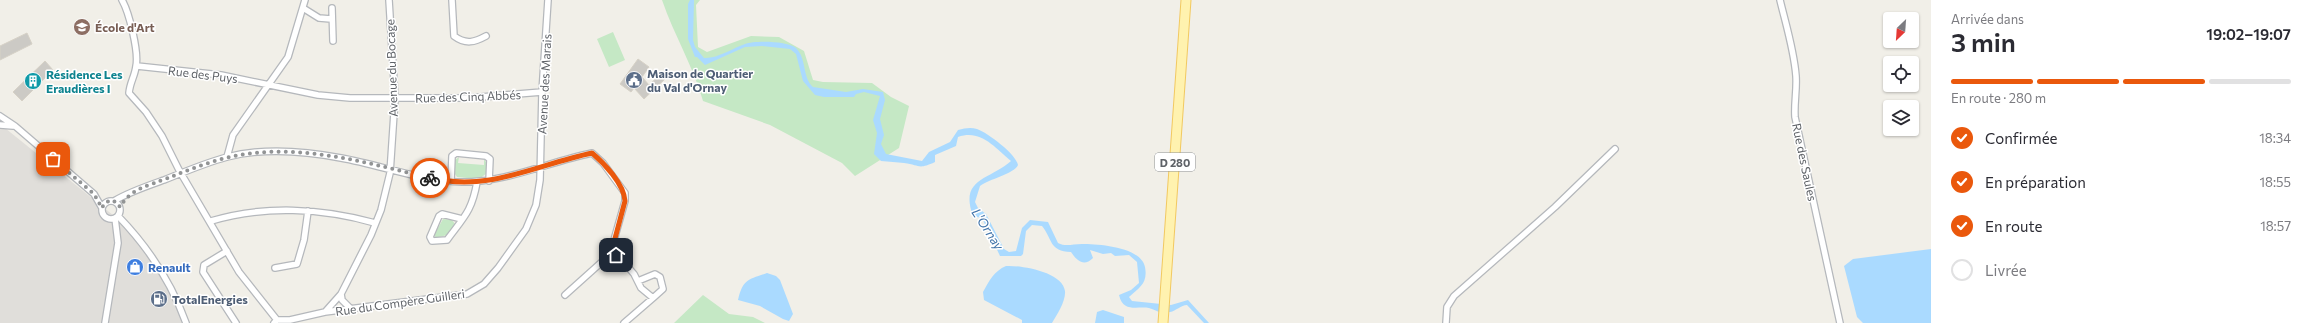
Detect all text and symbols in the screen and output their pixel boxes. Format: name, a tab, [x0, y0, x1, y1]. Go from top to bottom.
text: Arrivée dans	[1951, 11, 2024, 27]
north arrow	[1883, 12, 1919, 48]
map controls	[1883, 12, 1919, 136]
school or university icon: École d'Art	[72, 17, 92, 37]
street label: Avenue du Bocage	[382, 19, 400, 117]
place label: École d'Art	[95, 20, 155, 34]
text: 19:02–19:07	[2206, 25, 2291, 43]
text: 3 min	[1951, 26, 2016, 57]
street label: Avenue des Marais	[534, 33, 554, 135]
button: locate	[1883, 56, 1919, 92]
street label: Rue des Puys	[167, 63, 239, 85]
place label: Maison de Quartier du Val d'Ornay	[647, 66, 753, 94]
place label: Résidence Les Eraudières I	[46, 67, 123, 95]
public building icon: Maison de Quartier du Val d'Ornay	[624, 70, 644, 90]
building icon: Résidence Les Eraudières I	[23, 71, 43, 91]
street label: Rue des Cinq Abbés	[415, 87, 521, 105]
text: En route · 280 m	[1951, 90, 2046, 106]
button: layers	[1883, 100, 1919, 136]
street label: Rue des Saules	[1790, 122, 1820, 202]
icon: check	[1951, 127, 1973, 149]
text: Confirmée	[1985, 129, 2058, 147]
text: 18:34	[2259, 130, 2291, 146]
pin	[36, 142, 70, 176]
icon: bag	[42, 148, 64, 170]
road number: D 280	[1155, 153, 1195, 171]
courier	[410, 158, 450, 198]
icon: bike	[419, 167, 441, 189]
icon: check	[1951, 171, 1973, 193]
text: En préparation	[1985, 173, 2086, 191]
text: 18:55	[2260, 174, 2291, 190]
water label: L'Ornay	[969, 205, 1008, 254]
icon: check	[1951, 215, 1973, 237]
text: En route	[1985, 217, 2042, 235]
text: 18:57	[2260, 218, 2291, 234]
pin	[599, 238, 633, 272]
icon: home	[605, 244, 627, 266]
shop icon: Renault	[125, 257, 145, 277]
place label: Renault	[148, 260, 191, 274]
text: Livrée	[1985, 261, 2027, 279]
street label: Rue du Compère Guilleri	[334, 286, 466, 318]
fuel station icon: TotalEnergies	[149, 289, 169, 309]
place label: TotalEnergies	[172, 292, 248, 306]

